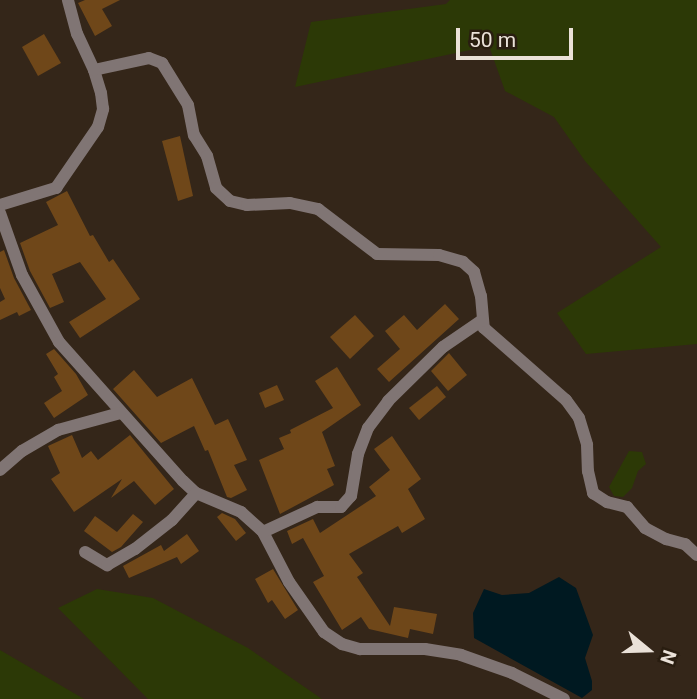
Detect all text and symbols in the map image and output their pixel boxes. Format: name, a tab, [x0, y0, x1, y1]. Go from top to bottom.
scale bar	[459, 14, 576, 58]
text: 50 m	[469, 28, 516, 52]
north arrow	[613, 615, 683, 685]
text: N	[655, 647, 681, 667]

